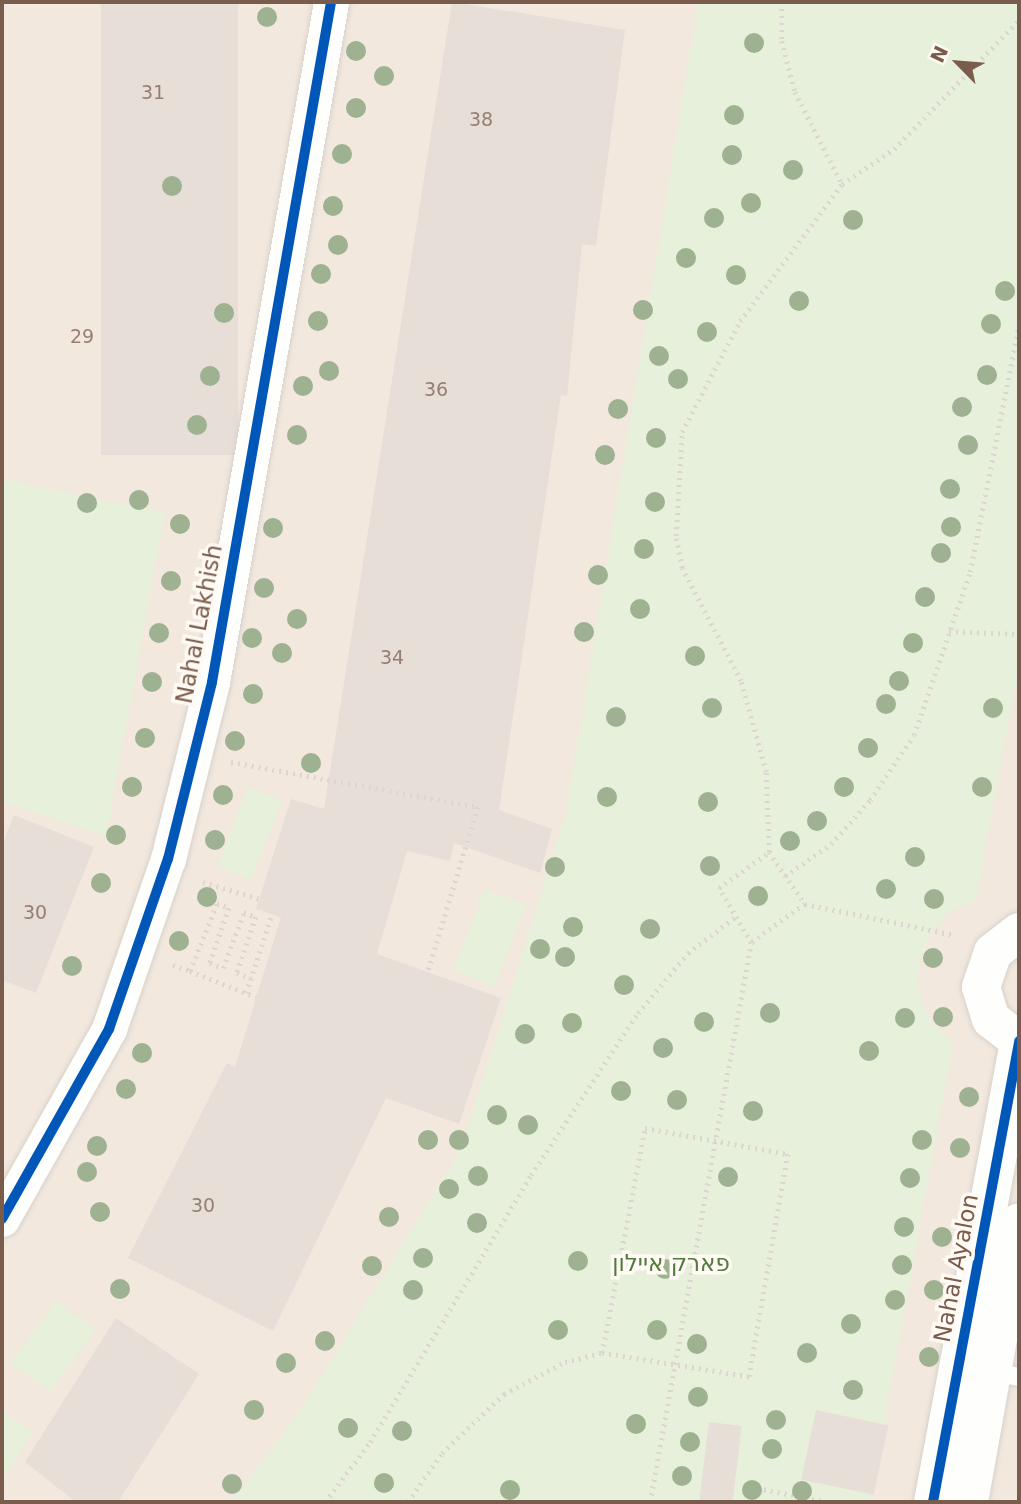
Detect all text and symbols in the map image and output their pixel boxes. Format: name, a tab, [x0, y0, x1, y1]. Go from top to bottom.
north arrow	[923, 28, 993, 98]
text: N	[926, 42, 952, 66]
house number: 31	[141, 82, 165, 104]
house number: 38	[469, 109, 493, 131]
house number: 29	[70, 326, 94, 348]
house number: 36	[424, 379, 448, 401]
street label: Nahal Lakhish	[170, 542, 228, 706]
house number: 34	[380, 647, 404, 669]
house number: 30	[23, 902, 47, 924]
street label: Nahal Ayalon	[928, 1191, 984, 1345]
house number: 30	[191, 1195, 215, 1217]
park label: פארק איילון	[612, 1249, 730, 1277]

